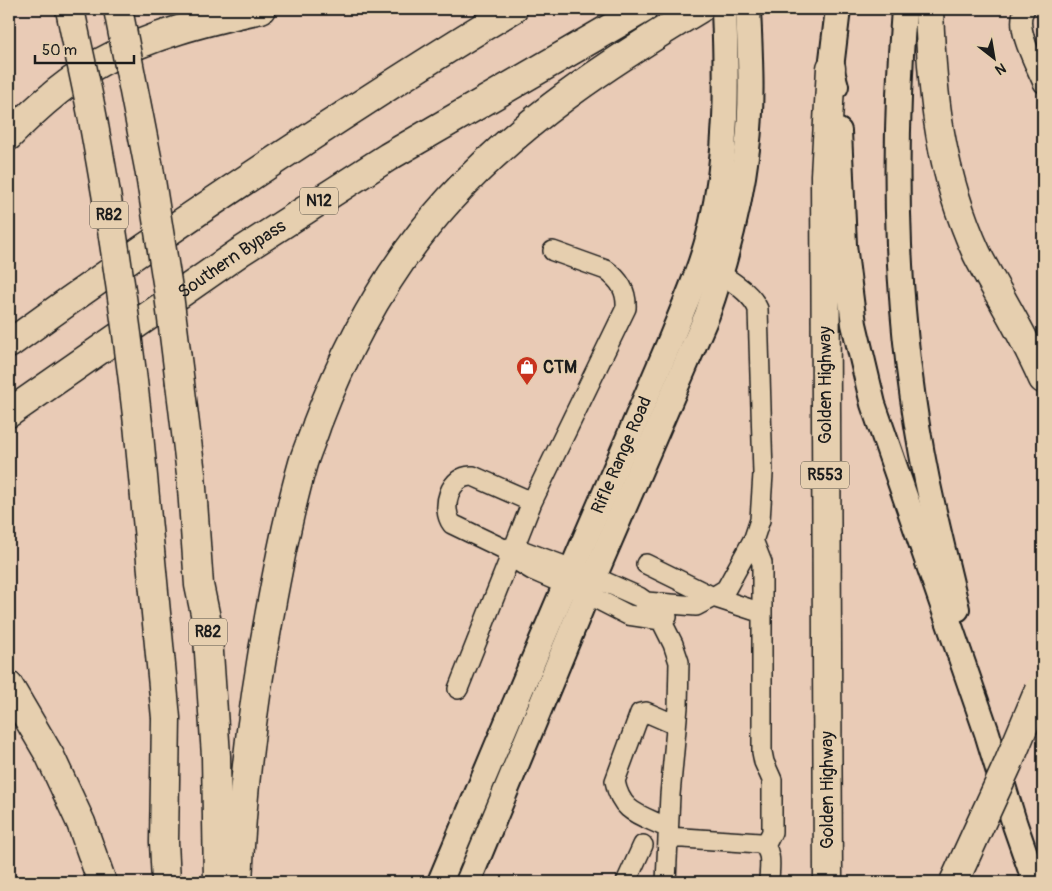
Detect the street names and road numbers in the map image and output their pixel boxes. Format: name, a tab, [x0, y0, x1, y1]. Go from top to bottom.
road number: N12	[300, 188, 338, 215]
road number: R82	[90, 202, 128, 228]
street label: Southern Bypass	[173, 214, 290, 303]
street label: Golden Highway	[814, 326, 837, 444]
street label: Rifle Range Road	[586, 393, 657, 517]
road number: R553	[801, 462, 849, 488]
road number: R82	[189, 618, 227, 646]
street label: Golden Highway	[816, 731, 839, 849]

